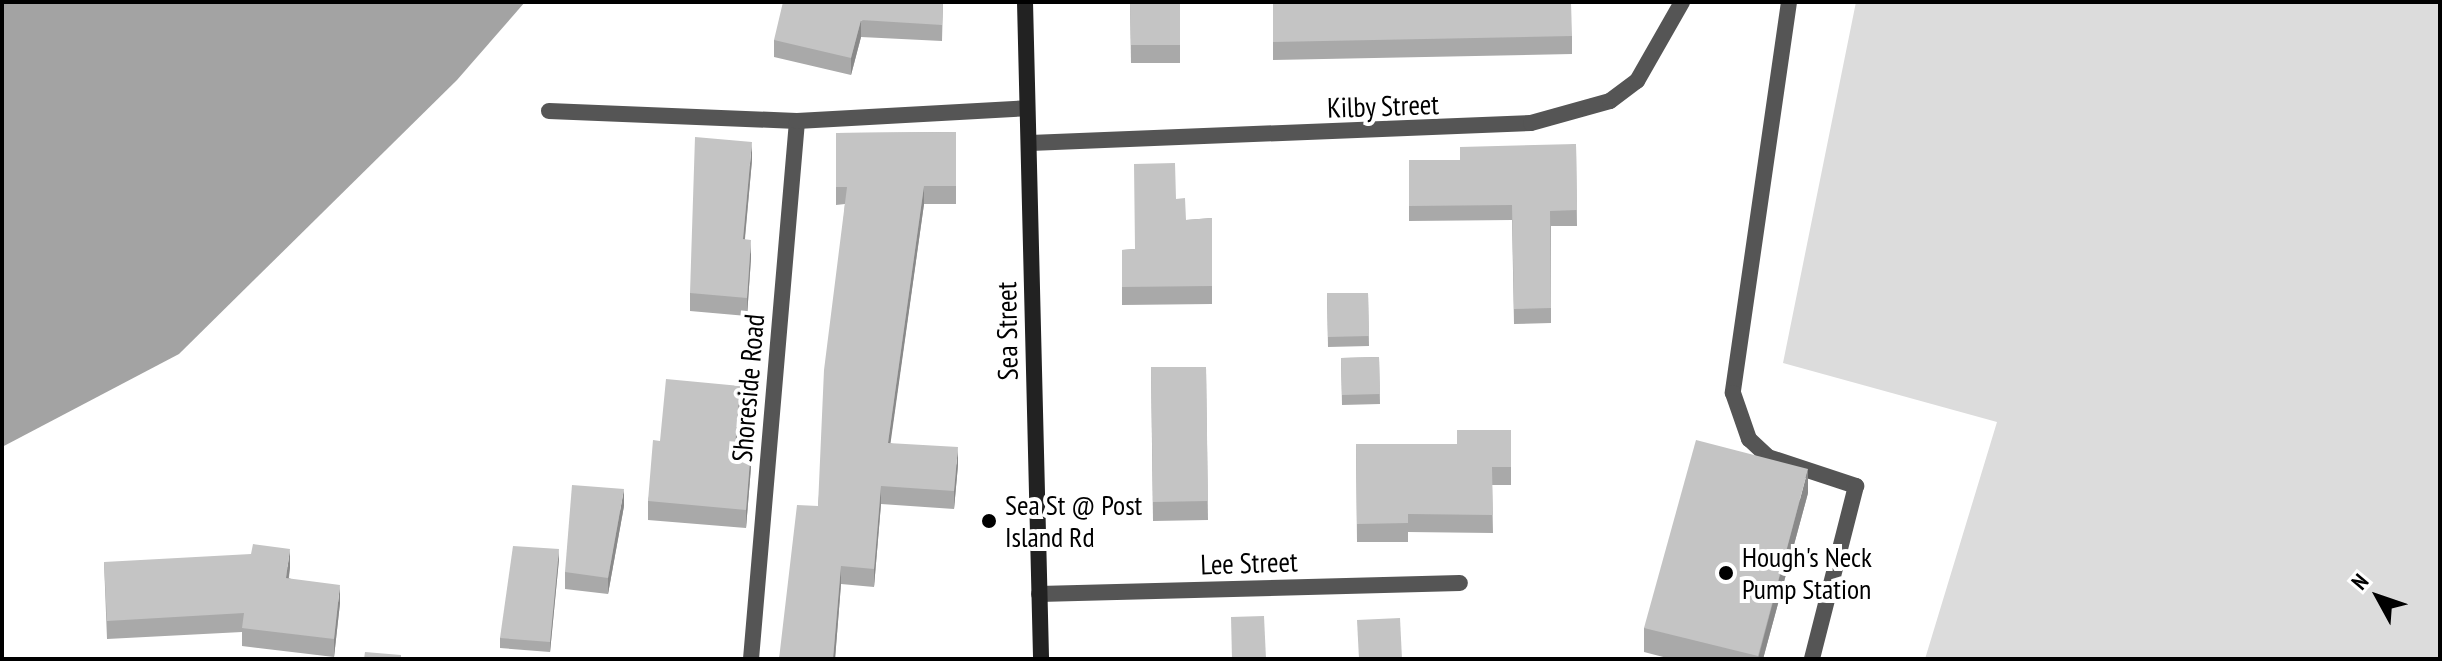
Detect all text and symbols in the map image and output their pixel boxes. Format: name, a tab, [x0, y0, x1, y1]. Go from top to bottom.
street label: Kilby Street	[1326, 87, 1440, 125]
street label: Sea Street	[989, 281, 1025, 381]
street label: Shoreside Road	[725, 313, 771, 463]
place label: Sea St @ Post Island Rd	[1005, 488, 1142, 554]
marker: Sea St @ Post Island Rd	[980, 512, 998, 530]
place label: Hough's Neck Pump Station	[1742, 540, 1872, 606]
street label: Lee Street	[1200, 545, 1298, 581]
north arrow	[2338, 557, 2418, 637]
marker: Hough's Neck Pump Station	[1717, 564, 1735, 582]
text: N	[2345, 568, 2374, 595]

